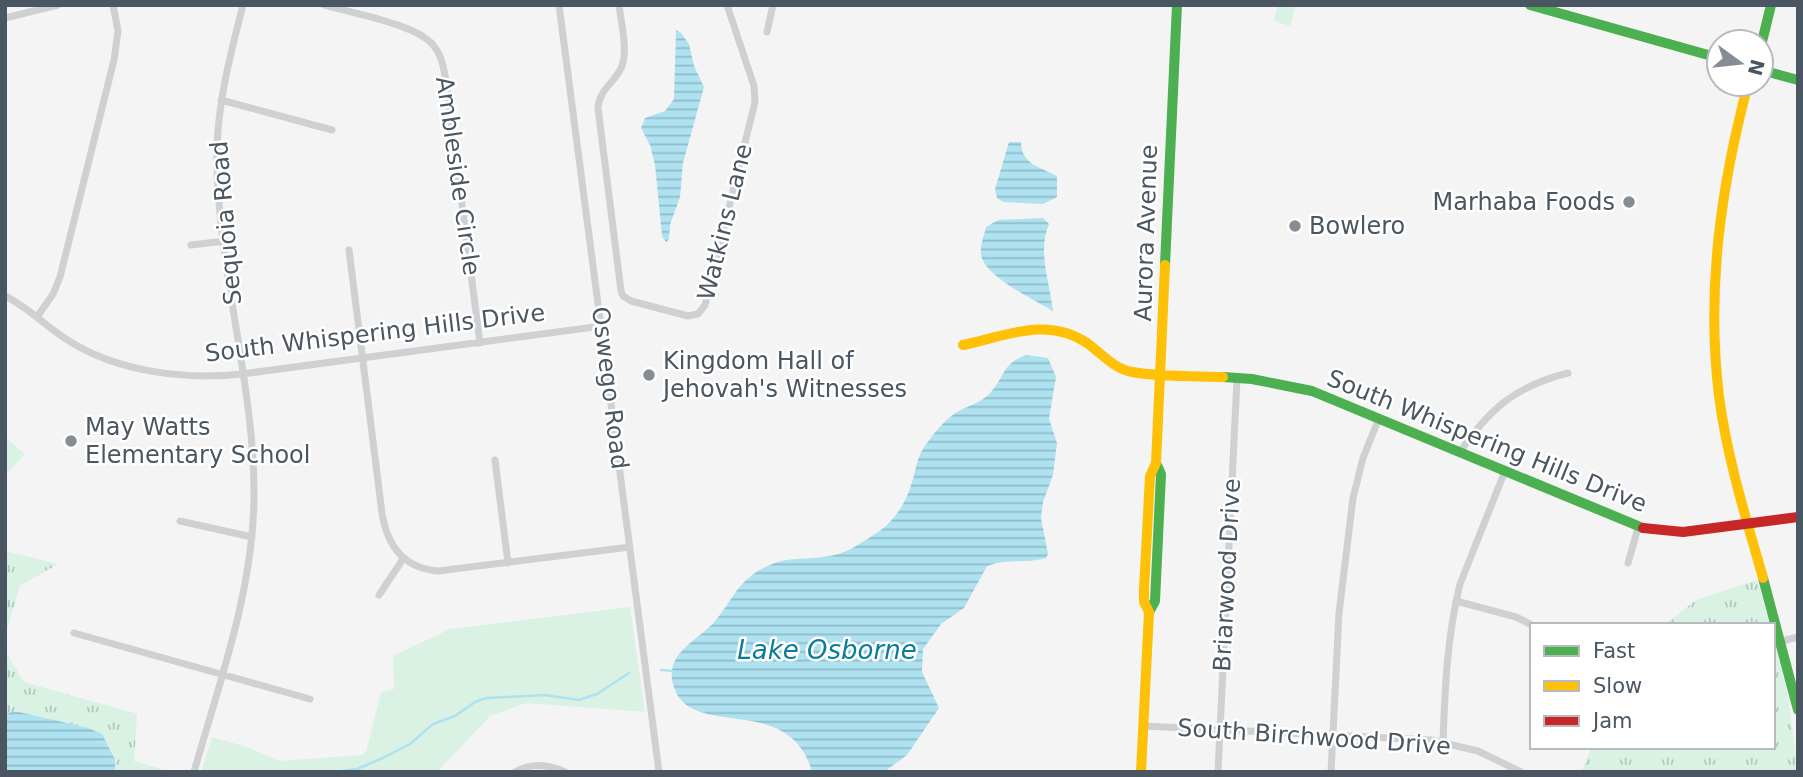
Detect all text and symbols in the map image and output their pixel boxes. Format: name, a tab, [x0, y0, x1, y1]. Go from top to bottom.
north arrow	[1705, 28, 1775, 98]
text: N	[1744, 57, 1769, 78]
street label: Ambleside Circle	[430, 75, 486, 277]
street label: Sequoia Road	[205, 140, 247, 306]
street label: Watkins Lane	[692, 141, 758, 303]
street label: Aurora Avenue	[1129, 144, 1163, 322]
place label: Marhaba Foods	[1433, 188, 1615, 216]
marker: Marhaba Foods	[1621, 194, 1637, 210]
place label: Bowlero	[1309, 212, 1405, 240]
marker: Bowlero	[1287, 218, 1303, 234]
street label: South Whispering Hills Drive	[203, 298, 547, 368]
street label: Oswego Road	[586, 305, 634, 471]
place label: Kingdom Hall of Jehovah's Witnesses	[661, 347, 907, 403]
street label: South Whispering Hills Drive	[1323, 364, 1651, 518]
marker: Kingdom Hall of Jehovah's Witnesses	[641, 367, 657, 383]
place label: May Watts Elementary School	[85, 413, 310, 469]
marker: May Watts Elementary School	[63, 433, 79, 449]
street label: Briarwood Drive	[1208, 478, 1246, 672]
legend	[1530, 623, 1775, 749]
water label: Lake Osborne	[737, 635, 917, 665]
text: Fast	[1593, 639, 1635, 663]
text: Slow	[1593, 674, 1642, 698]
text: Jam	[1591, 709, 1633, 733]
street label: South Birchwood Drive	[1176, 713, 1452, 761]

